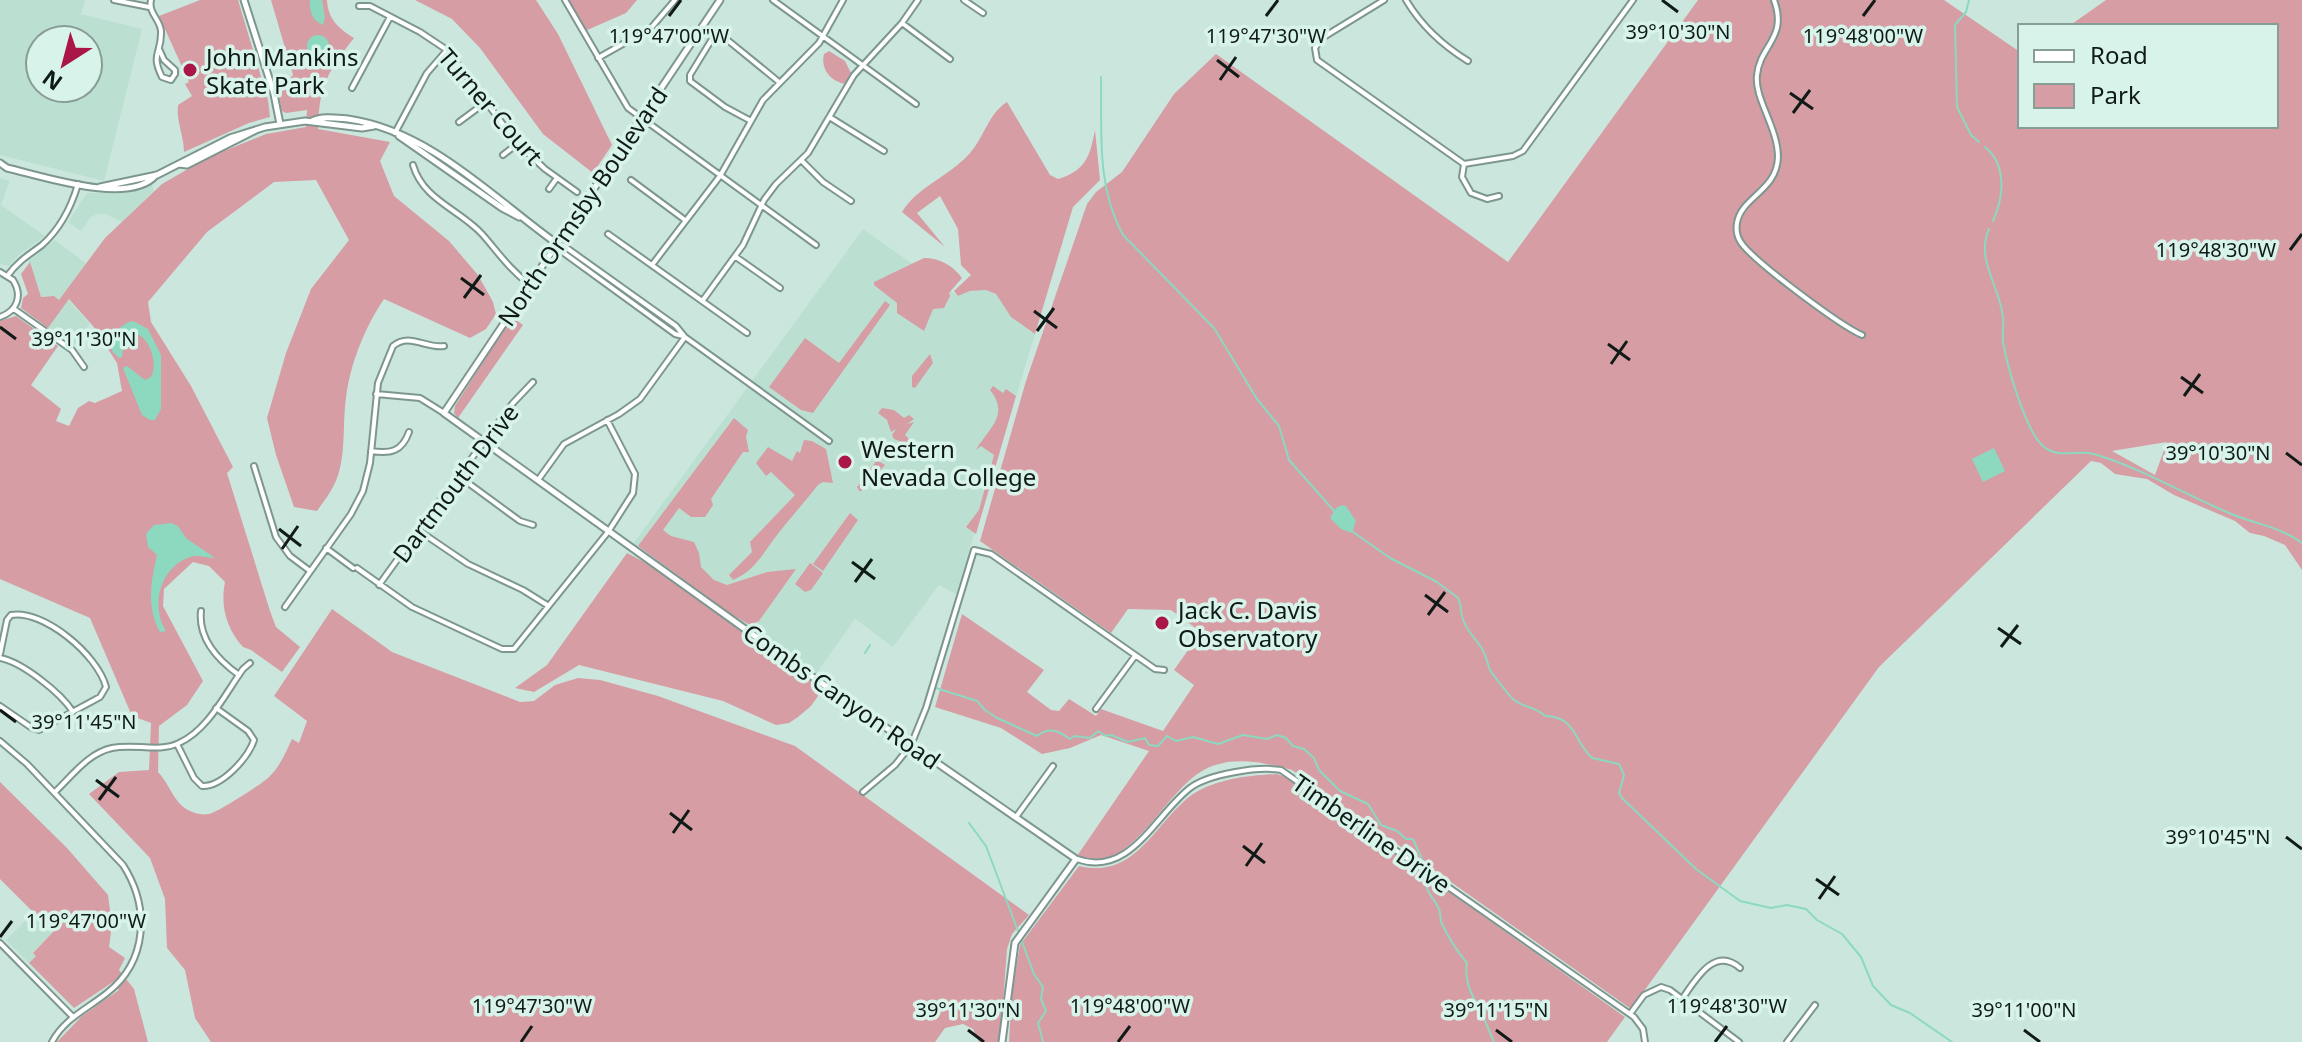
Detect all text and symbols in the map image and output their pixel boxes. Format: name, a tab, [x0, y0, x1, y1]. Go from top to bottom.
text: 39°10'30"N	[1625, 18, 1731, 45]
text: 119°47'00"W	[609, 22, 730, 49]
text: 119°47'30"W	[1206, 22, 1327, 49]
text: 119°48'00"W	[1803, 22, 1924, 49]
north arrow	[24, 24, 104, 104]
legend	[2018, 24, 2278, 128]
text: Road	[2090, 38, 2148, 71]
place label: John Mankins Skate Park	[204, 40, 358, 101]
street label: Turner Court	[431, 41, 551, 172]
marker: John Mankins Skate Park	[181, 61, 199, 79]
text: N	[36, 64, 68, 98]
text: Park	[2090, 78, 2141, 111]
street label: North Ormsby Boulevard	[490, 80, 674, 332]
text: 119°48'30"W	[2156, 236, 2277, 263]
text: 39°11'30"N	[31, 325, 137, 352]
street label: Dartmouth Drive	[385, 397, 525, 569]
place label: Western Nevada College	[861, 432, 1036, 493]
text: 39°10'30"N	[2165, 439, 2271, 466]
marker: Western Nevada College	[836, 453, 854, 471]
place label: Jack C. Davis Observatory	[1176, 593, 1318, 654]
marker: Jack C. Davis Observatory	[1153, 614, 1171, 632]
street label: Combs Canyon Road	[737, 615, 947, 777]
text: 39°11'45"N	[31, 708, 137, 735]
street label: Timberline Drive	[1286, 766, 1458, 900]
text: 39°10'45"N	[2165, 823, 2271, 850]
text: 119°47'00"W	[26, 907, 147, 934]
text: 119°47'30"W	[472, 992, 593, 1019]
text: 119°48'00"W	[1070, 992, 1191, 1019]
text: 119°48'30"W	[1667, 992, 1788, 1019]
text: 39°11'30"N	[915, 996, 1021, 1023]
text: 39°11'15"N	[1443, 996, 1549, 1023]
text: 39°11'00"N	[1971, 996, 2077, 1023]

